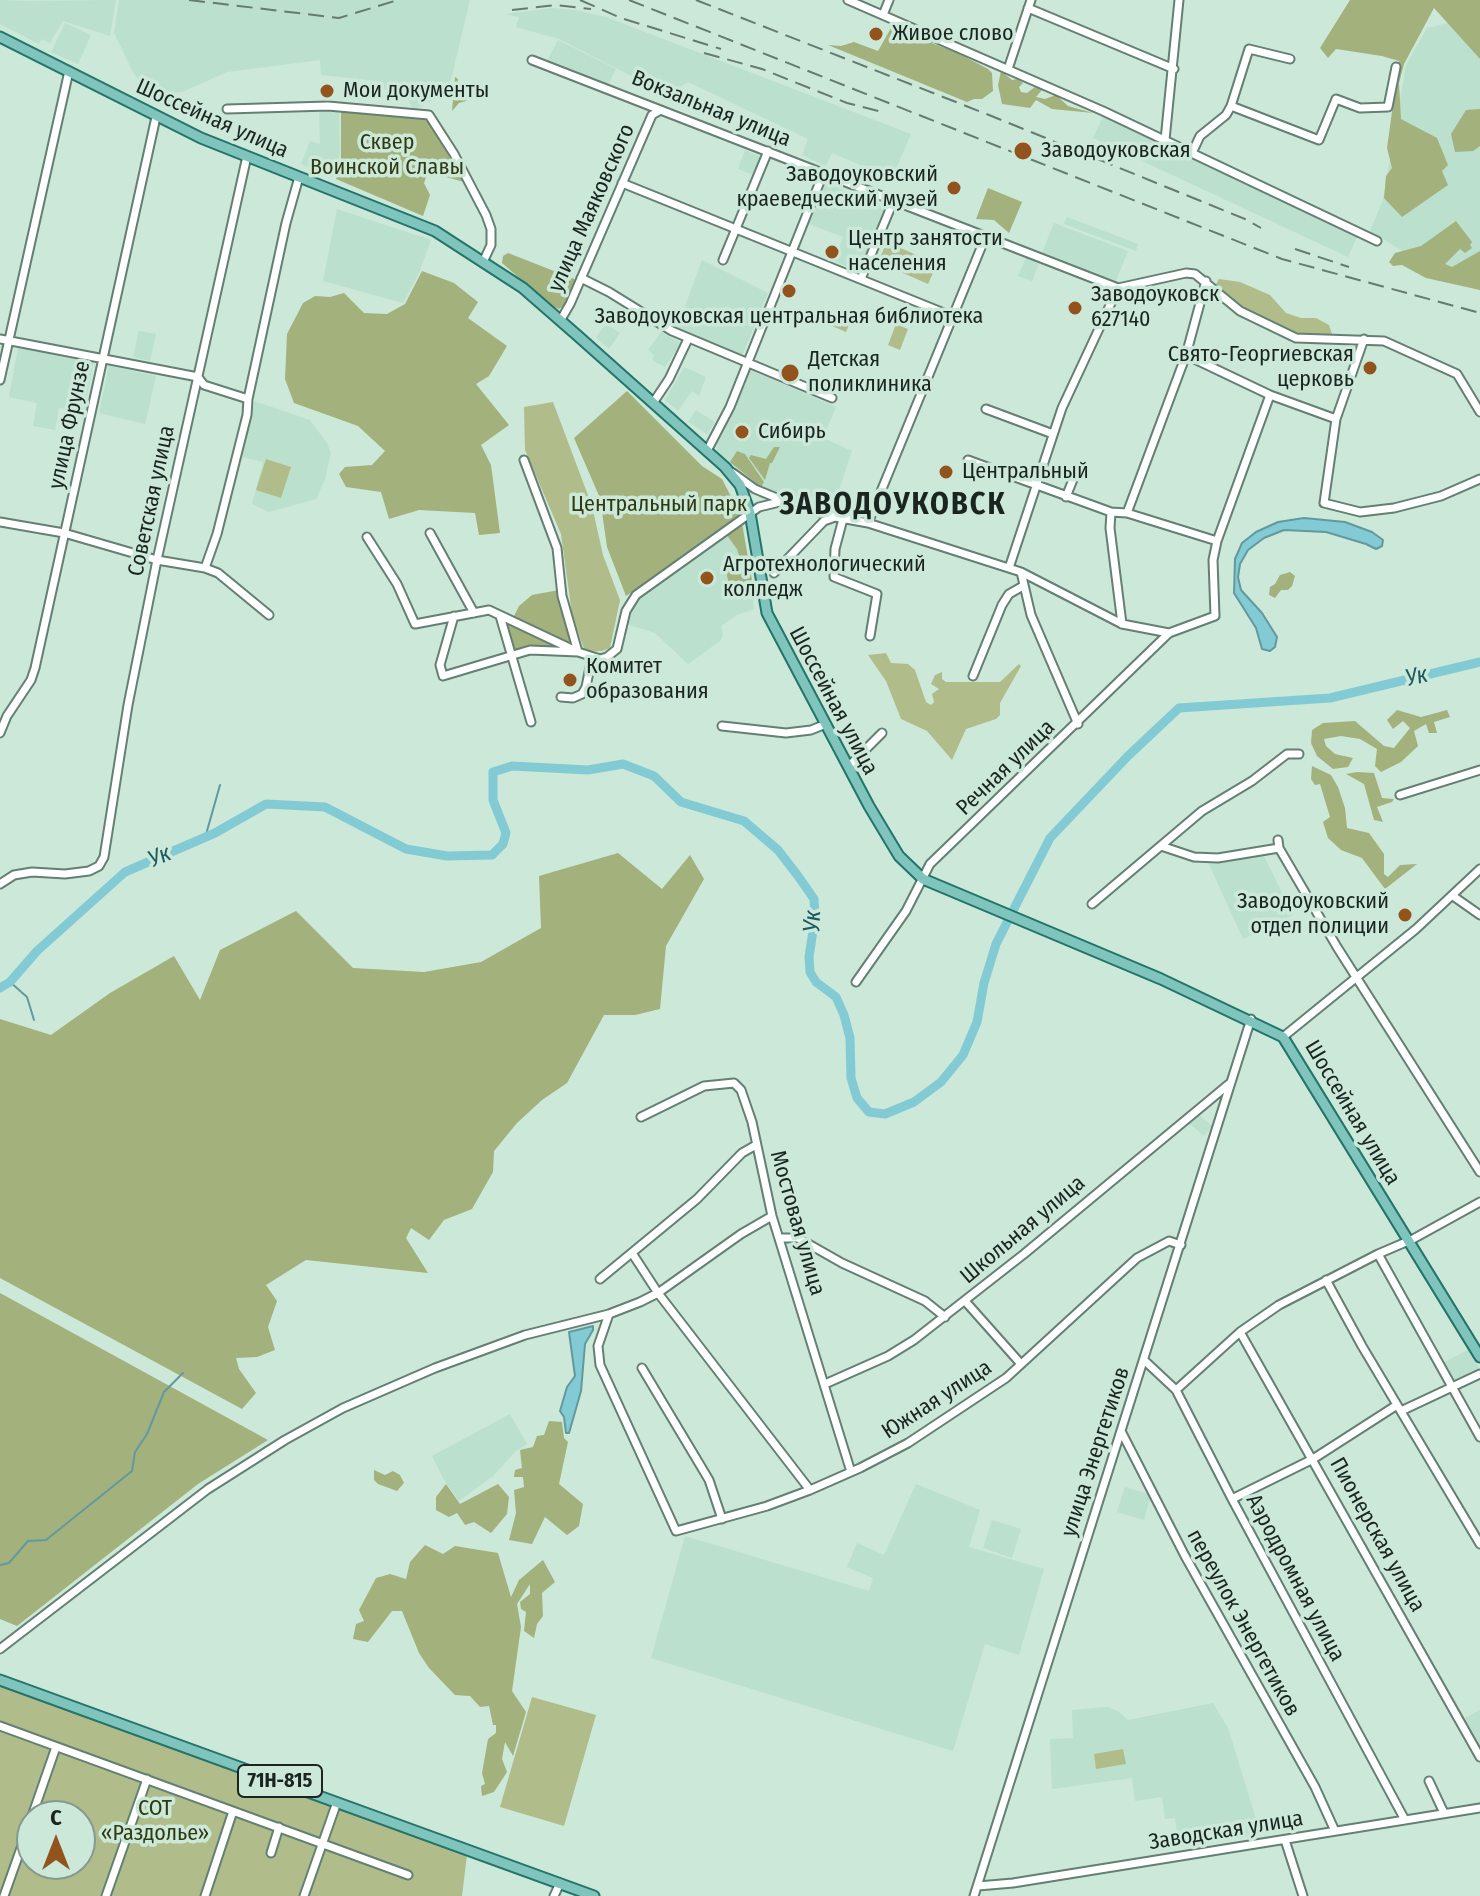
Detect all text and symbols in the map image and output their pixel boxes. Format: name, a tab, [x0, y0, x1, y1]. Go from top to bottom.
place label: Живое слово	[892, 21, 1014, 47]
marker: Живое слово	[867, 25, 885, 43]
street label: Вокзальная улица	[628, 65, 794, 153]
street label: Шоссейная улица	[132, 74, 292, 164]
place label: Мои документы	[343, 78, 489, 104]
marker: Мои документы	[318, 82, 336, 100]
street label: улица Маяковского	[543, 120, 641, 296]
park label: Сквер Воинской Славы	[310, 130, 464, 182]
place label: Заводоуковская	[1041, 138, 1191, 164]
marker: Заводоуковская	[1012, 140, 1034, 162]
place label: Заводоуковский краеведческий музей	[736, 162, 938, 214]
marker: Заводоуковский краеведческий музей	[945, 179, 963, 197]
place label: Центр занятости населения	[848, 226, 1003, 278]
marker: Центр занятости населения	[823, 243, 841, 261]
marker: Заводоуковская центральная библиотека	[780, 282, 798, 300]
place label: Заводоуковск 627140	[1091, 282, 1219, 334]
marker: Заводоуковск 627140	[1066, 299, 1084, 317]
place label: Заводоуковская центральная библиотека	[595, 304, 983, 330]
place label: Свято-Георгиевская церковь	[1168, 342, 1354, 394]
place label: Детская поликлиника	[808, 347, 932, 398]
street label: улица Фрунзе	[44, 359, 96, 491]
marker: Свято-Георгиевская церковь	[1361, 359, 1379, 377]
marker: Детская поликлиника	[779, 362, 801, 384]
place label: Сибирь	[758, 419, 826, 445]
street label: Советская улица	[123, 423, 181, 579]
marker: Сибирь	[733, 423, 751, 441]
place label: Центральный	[962, 459, 1089, 485]
marker: Центральный	[937, 463, 955, 481]
district label: ЗАВОДОУКОВСК	[779, 488, 1007, 524]
park label: Центральный парк	[571, 492, 747, 518]
place label: Агротехнологический колледж	[723, 552, 926, 604]
marker: Агротехнологический колледж	[698, 569, 716, 587]
street label: Шоссейная улица	[783, 622, 883, 780]
place label: Комитет образования	[586, 654, 709, 706]
water label: Ук	[1403, 660, 1431, 694]
marker: Комитет образования	[561, 671, 579, 689]
street label: Речная улица	[951, 715, 1061, 821]
water label: Ук	[144, 839, 176, 875]
place label: Заводоуковский отдел полиции	[1237, 889, 1389, 940]
marker: Заводоуковский отдел полиции	[1396, 906, 1414, 924]
water label: Ук	[798, 909, 828, 933]
street label: Шоссейная улица	[1298, 1036, 1406, 1190]
street label: Мостовая улица	[764, 1148, 830, 1298]
street label: Школьная улица	[955, 1170, 1091, 1290]
street label: Южная улица	[877, 1355, 997, 1445]
street label: улица Энергетиков	[1056, 1364, 1136, 1540]
street label: Пионерская улица	[1324, 1453, 1430, 1617]
street label: Аэродромная улица	[1240, 1490, 1350, 1666]
street label: переулок Энергетиков	[1181, 1525, 1305, 1721]
road number: 71Н-815	[238, 1765, 322, 1797]
park label: СОТ «Раздолье»	[101, 1796, 209, 1848]
north arrow	[16, 1800, 96, 1880]
text: С	[50, 1804, 62, 1831]
street label: Заводская улица	[1147, 1806, 1305, 1856]

